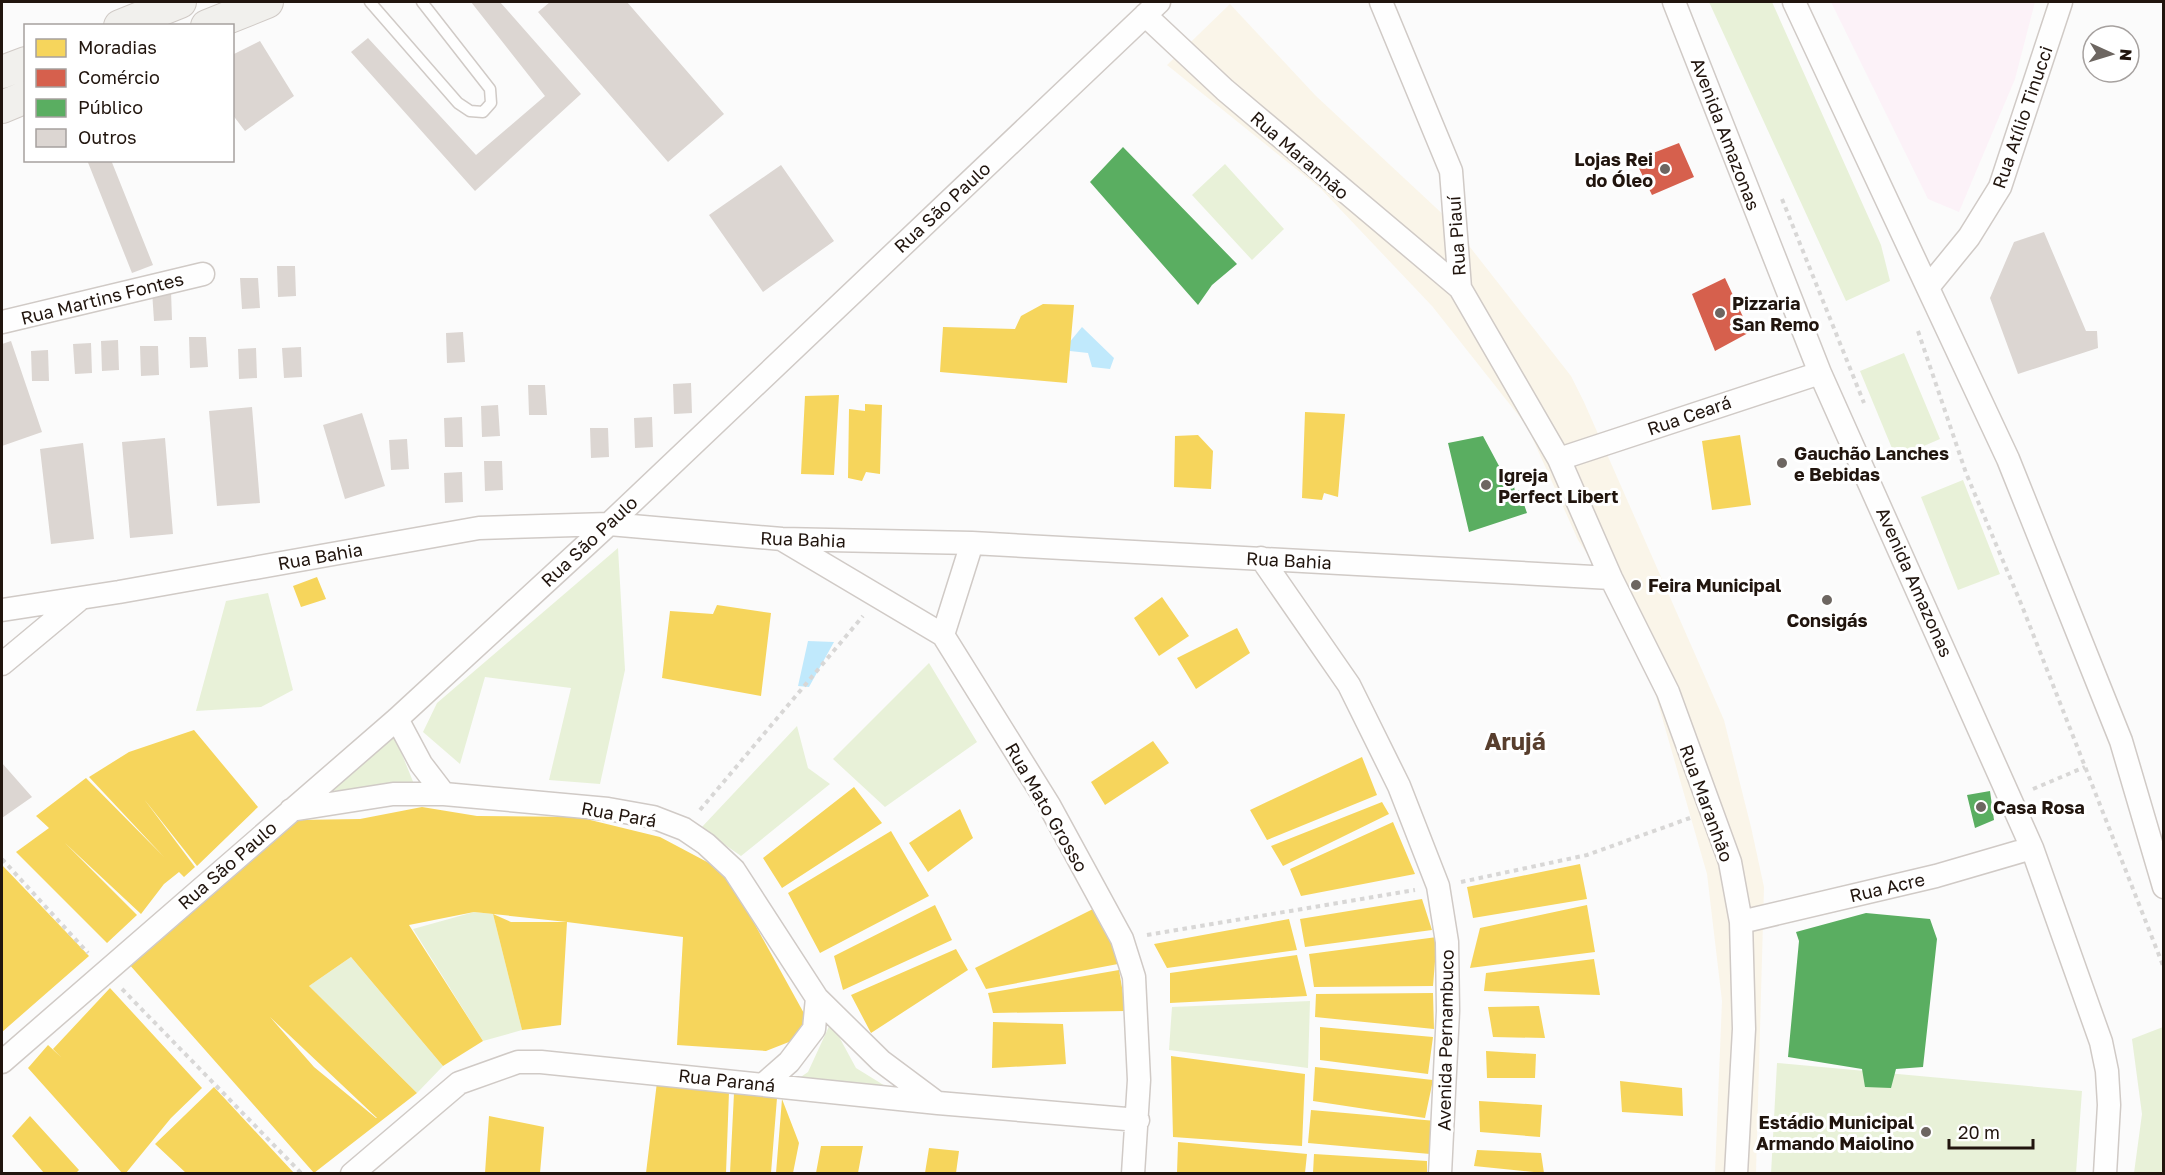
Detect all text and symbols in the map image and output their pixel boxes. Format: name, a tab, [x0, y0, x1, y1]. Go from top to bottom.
legend	[24, 24, 234, 162]
north arrow	[2081, 24, 2141, 84]
text: Moradias	[78, 36, 157, 58]
street label: Rua Atílio Tinucci	[1987, 43, 2057, 191]
text: N	[2116, 48, 2136, 62]
street label: Avenida Amazonas	[1687, 55, 1765, 213]
text: Comércio	[78, 66, 160, 88]
text: Público	[78, 96, 143, 118]
street label: Rua Maranhão	[1246, 106, 1354, 204]
text: Outros	[78, 126, 137, 148]
place label: Lojas Rei do Óleo	[1574, 148, 1653, 191]
street label: Rua São Paulo	[889, 157, 995, 257]
marker: Lojas Rei do Óleo	[1658, 162, 1672, 176]
street label: Rua Piauí	[1442, 194, 1470, 277]
street label: Rua Martins Fontes	[18, 267, 186, 329]
place label: Pizzaria San Remo	[1732, 292, 1819, 335]
marker: Pizzaria San Remo	[1713, 306, 1727, 320]
street label: Rua Ceará	[1644, 390, 1734, 440]
place label: Gauchão Lanches e Bebidas	[1794, 442, 1949, 485]
marker: Gauchão Lanches e Bebidas	[1775, 456, 1789, 470]
place label: Igreja Perfect Libert	[1498, 464, 1619, 507]
marker: Igreja Perfect Libert	[1479, 478, 1493, 492]
street label: Rua São Paulo	[536, 491, 642, 591]
street label: Avenida Amazonas	[1872, 504, 1958, 660]
street label: Rua Bahia	[760, 527, 846, 551]
street label: Rua Bahia	[276, 538, 364, 574]
street label: Rua Bahia	[1246, 547, 1332, 573]
place label: Feira Municipal	[1648, 574, 1781, 596]
marker: Feira Municipal	[1629, 578, 1643, 592]
marker: Consigás	[1820, 593, 1834, 607]
place label: Consigás	[1786, 609, 1868, 631]
district label: Arujá	[1484, 726, 1546, 755]
street label: Rua Mato Grosso	[1001, 738, 1093, 876]
street label: Rua Maranhão	[1676, 741, 1738, 865]
place label: Casa Rosa	[1993, 796, 2085, 818]
street label: Rua Pará	[580, 797, 658, 831]
marker: Casa Rosa	[1974, 800, 1988, 814]
street label: Rua São Paulo	[173, 816, 281, 914]
street label: Rua Acre	[1847, 868, 1927, 906]
street label: Avenida Pernambuco	[1432, 949, 1458, 1131]
street label: Rua Paraná	[677, 1064, 777, 1096]
place label: Estádio Municipal Armando Maiolino	[1756, 1111, 1914, 1154]
scale bar	[1949, 1112, 2033, 1150]
text: 20 m	[1958, 1121, 2000, 1143]
marker: Estádio Municipal Armando Maiolino	[1919, 1125, 1933, 1139]

